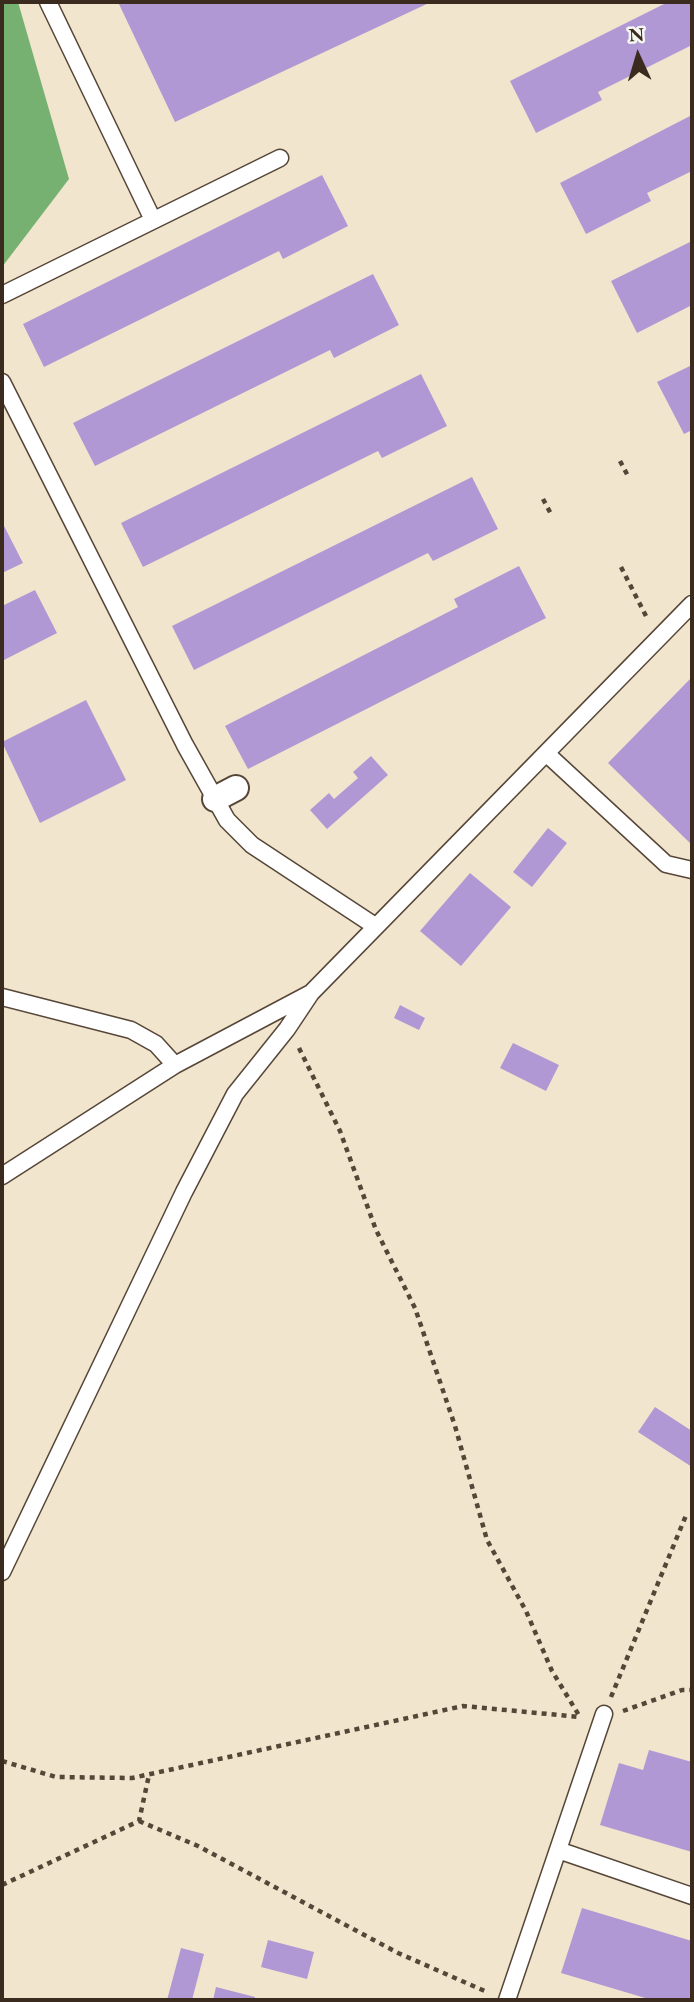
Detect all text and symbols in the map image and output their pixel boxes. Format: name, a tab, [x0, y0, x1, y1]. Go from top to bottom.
north arrow	[603, 21, 673, 91]
text: N	[628, 22, 645, 48]

